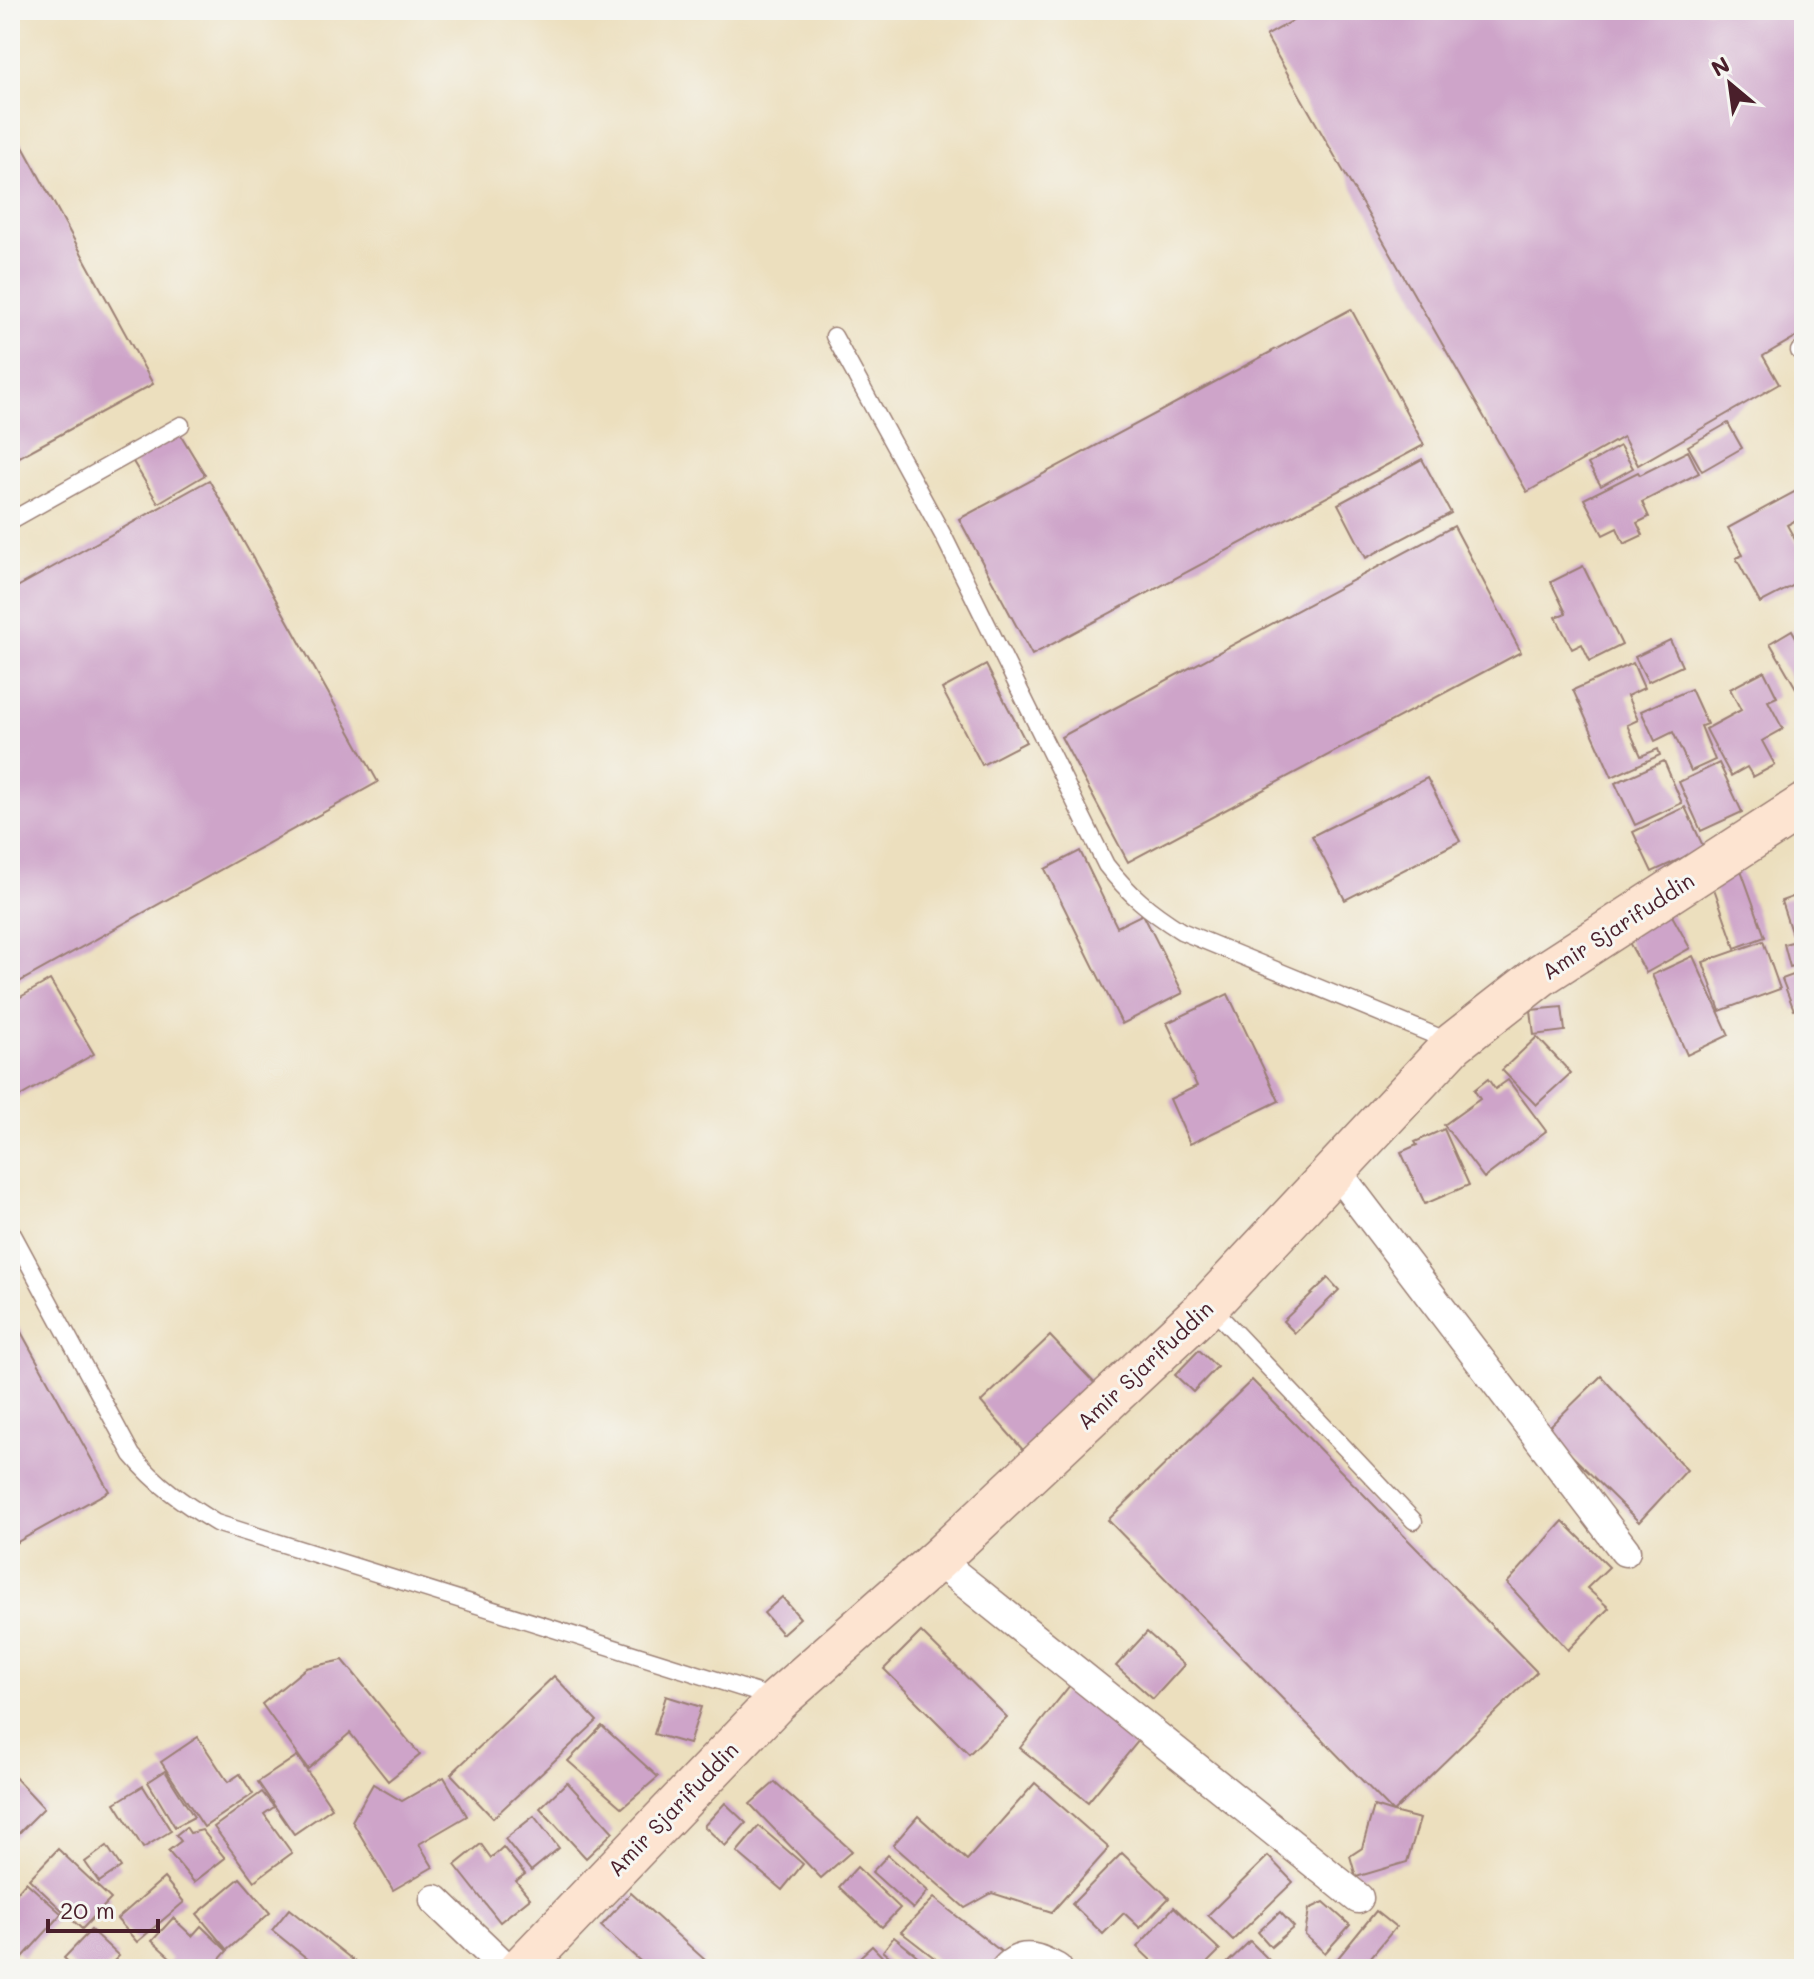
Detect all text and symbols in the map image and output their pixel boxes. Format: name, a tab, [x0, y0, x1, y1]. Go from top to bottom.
north arrow	[1690, 44, 1770, 124]
text: N	[1706, 49, 1734, 83]
street label: Amir Sjarifuddin	[1536, 865, 1700, 986]
street label: Amir Sjarifuddin	[1070, 1294, 1219, 1435]
street label: Amir Sjarifuddin	[601, 1735, 744, 1882]
scale bar	[48, 1883, 158, 1933]
text: 20 m	[60, 1894, 115, 1925]

